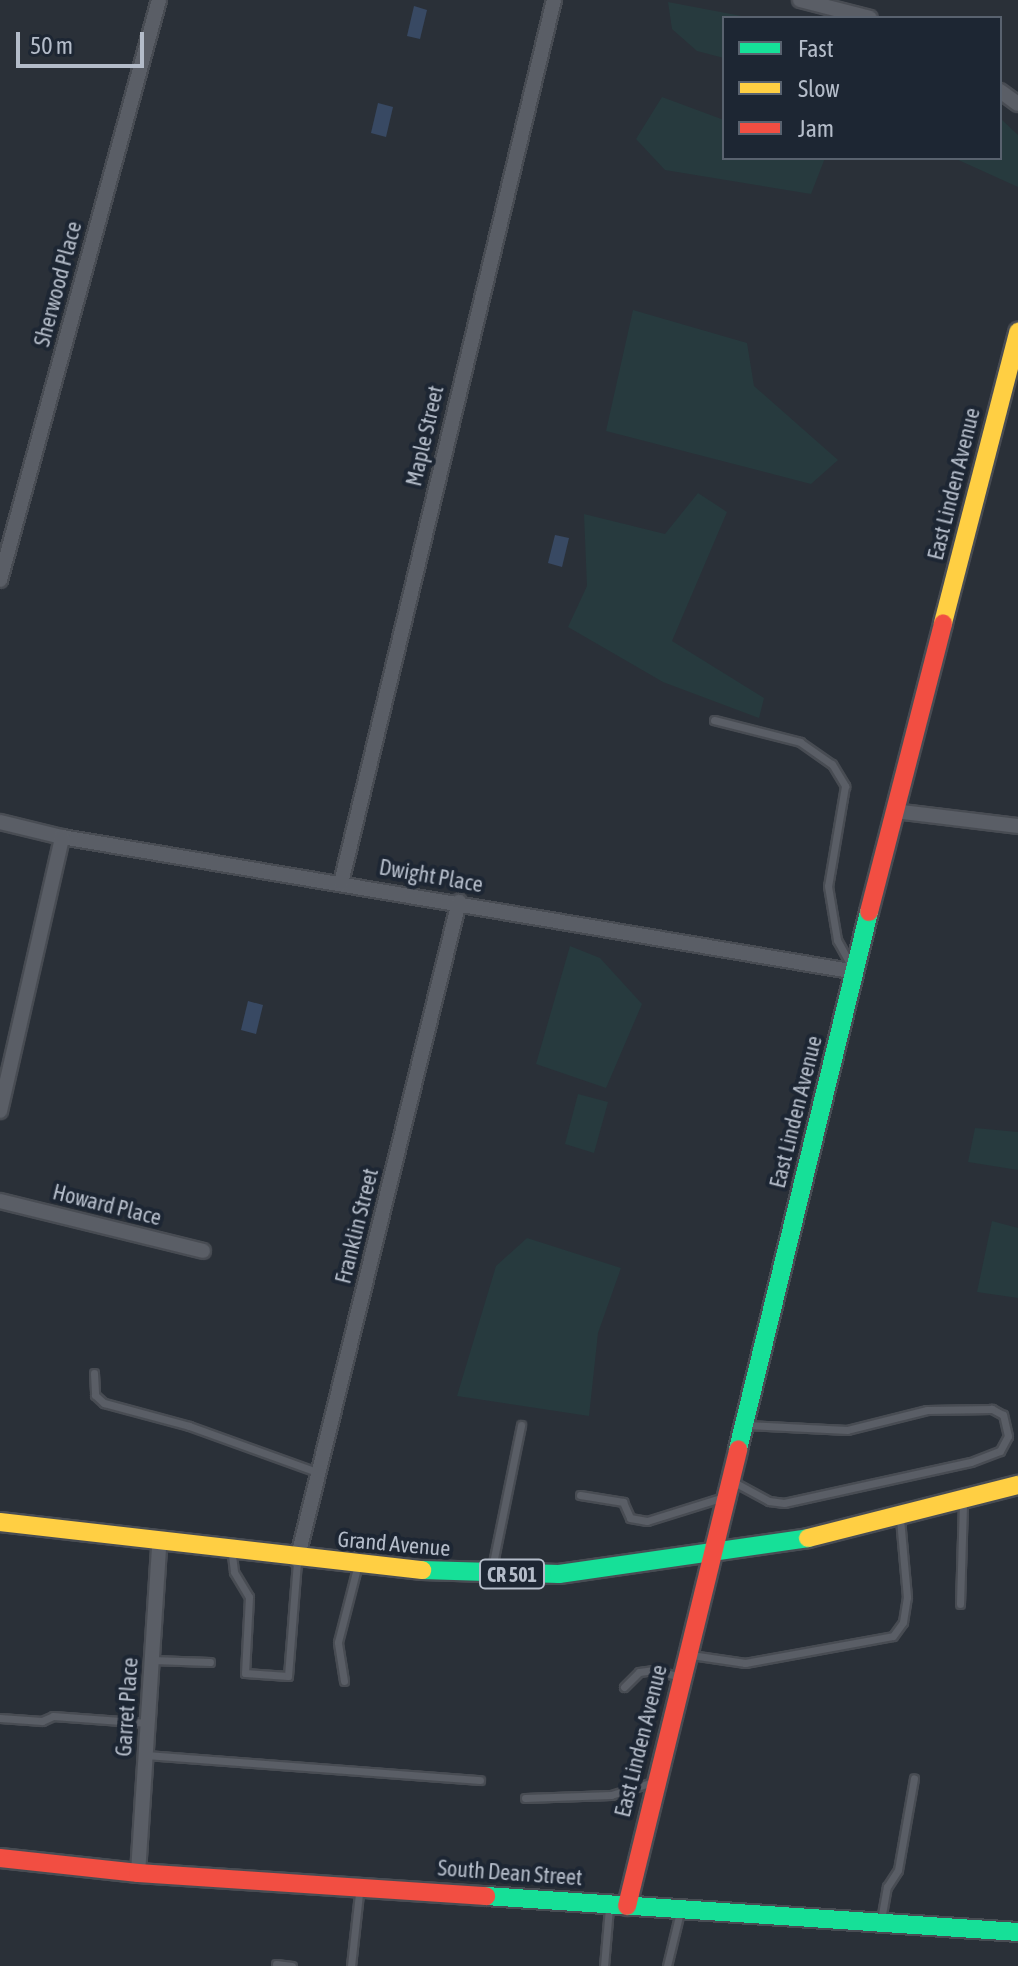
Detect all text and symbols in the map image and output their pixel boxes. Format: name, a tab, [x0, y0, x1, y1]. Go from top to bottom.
scale bar	[20, 16, 148, 66]
legend	[722, 16, 1002, 160]
text: 50 m	[30, 32, 73, 59]
text: Fast	[798, 35, 834, 62]
text: Slow	[798, 75, 840, 102]
text: Jam	[798, 115, 834, 142]
street label: Sherwood Place	[29, 219, 87, 349]
street label: Maple Street	[401, 383, 449, 489]
street label: East Linden Avenue	[922, 405, 986, 563]
street label: Dwight Place	[377, 854, 485, 898]
street label: East Linden Avenue	[764, 1033, 828, 1191]
street label: Franklin Street	[330, 1166, 384, 1286]
street label: Howard Place	[50, 1179, 164, 1231]
street label: Grand Avenue	[337, 1526, 451, 1562]
road number: CR 501	[478, 1558, 546, 1590]
street label: Garret Place	[110, 1657, 144, 1757]
street label: East Linden Avenue	[609, 1662, 673, 1820]
street label: South Dean Street	[437, 1855, 583, 1891]

